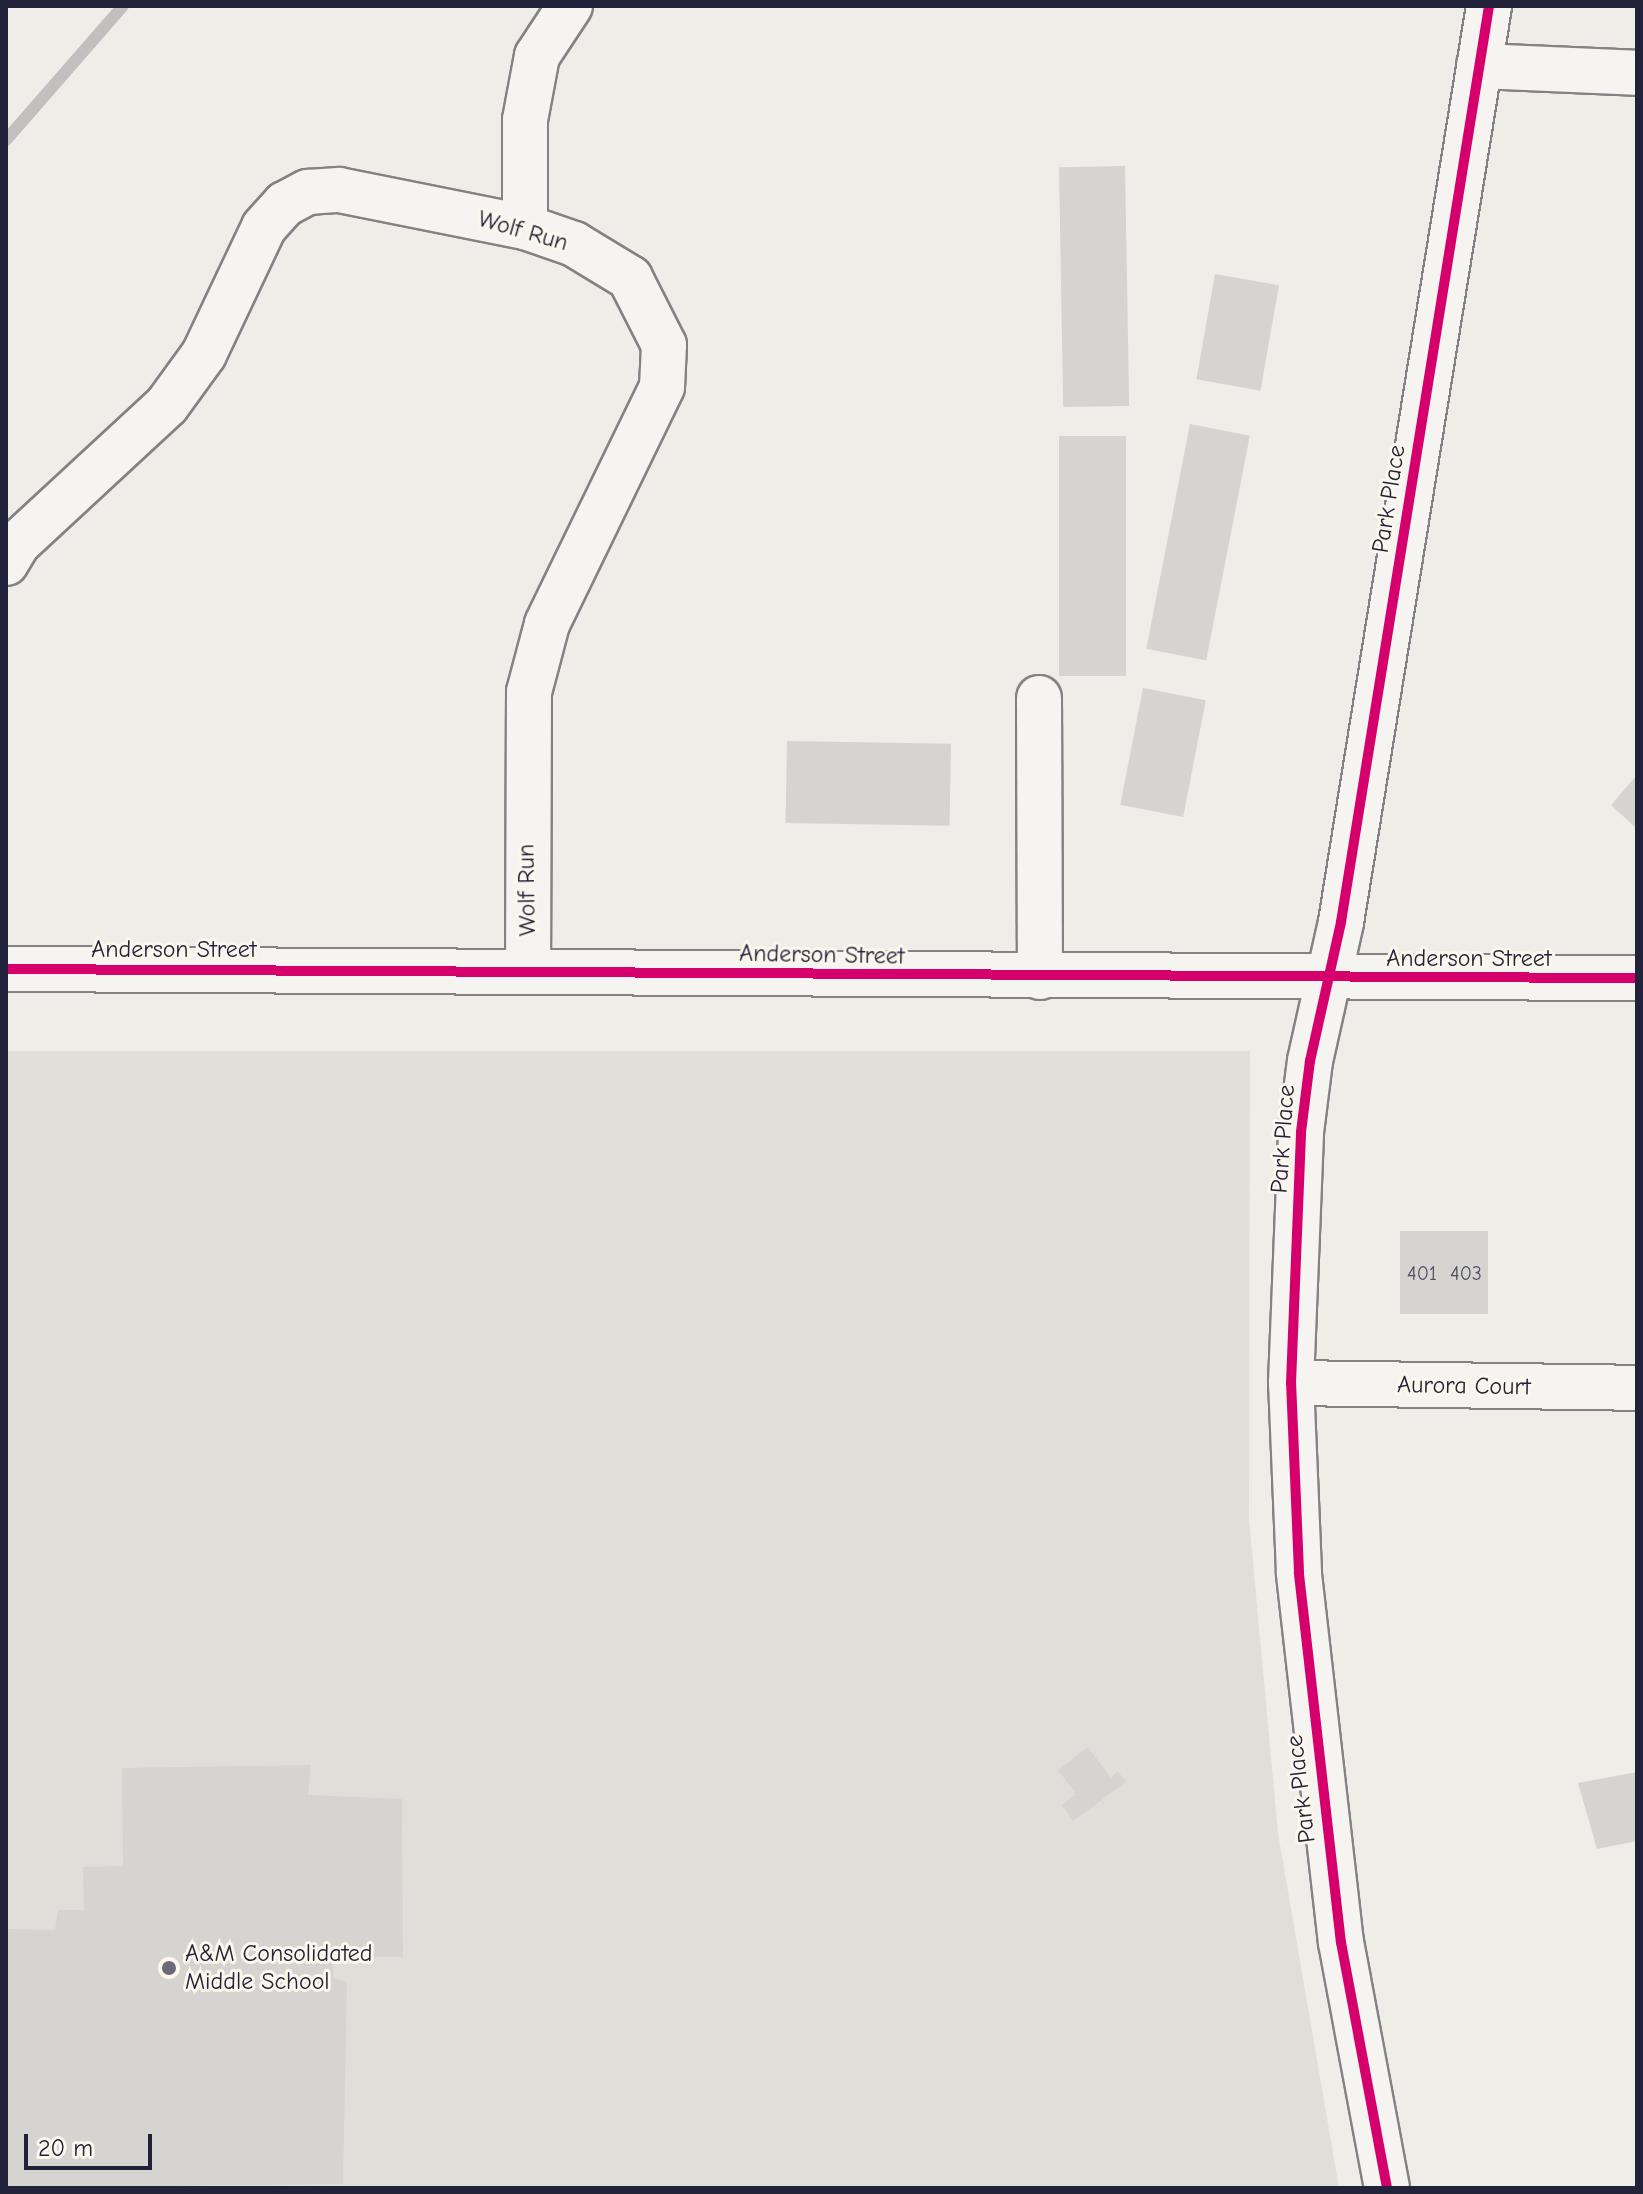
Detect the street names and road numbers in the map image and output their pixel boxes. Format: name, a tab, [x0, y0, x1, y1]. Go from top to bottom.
street label: Wolf Run	[475, 204, 571, 258]
street label: Park Place	[1366, 443, 1412, 555]
street label: Wolf Run	[512, 844, 542, 936]
street label: Anderson Street	[91, 936, 257, 964]
street label: Anderson Street	[739, 939, 905, 971]
street label: Anderson Street	[1386, 945, 1552, 973]
street label: Park Place	[1265, 1084, 1301, 1194]
street label: Aurora Court	[1397, 1370, 1531, 1402]
street label: Park Place	[1280, 1733, 1322, 1845]

